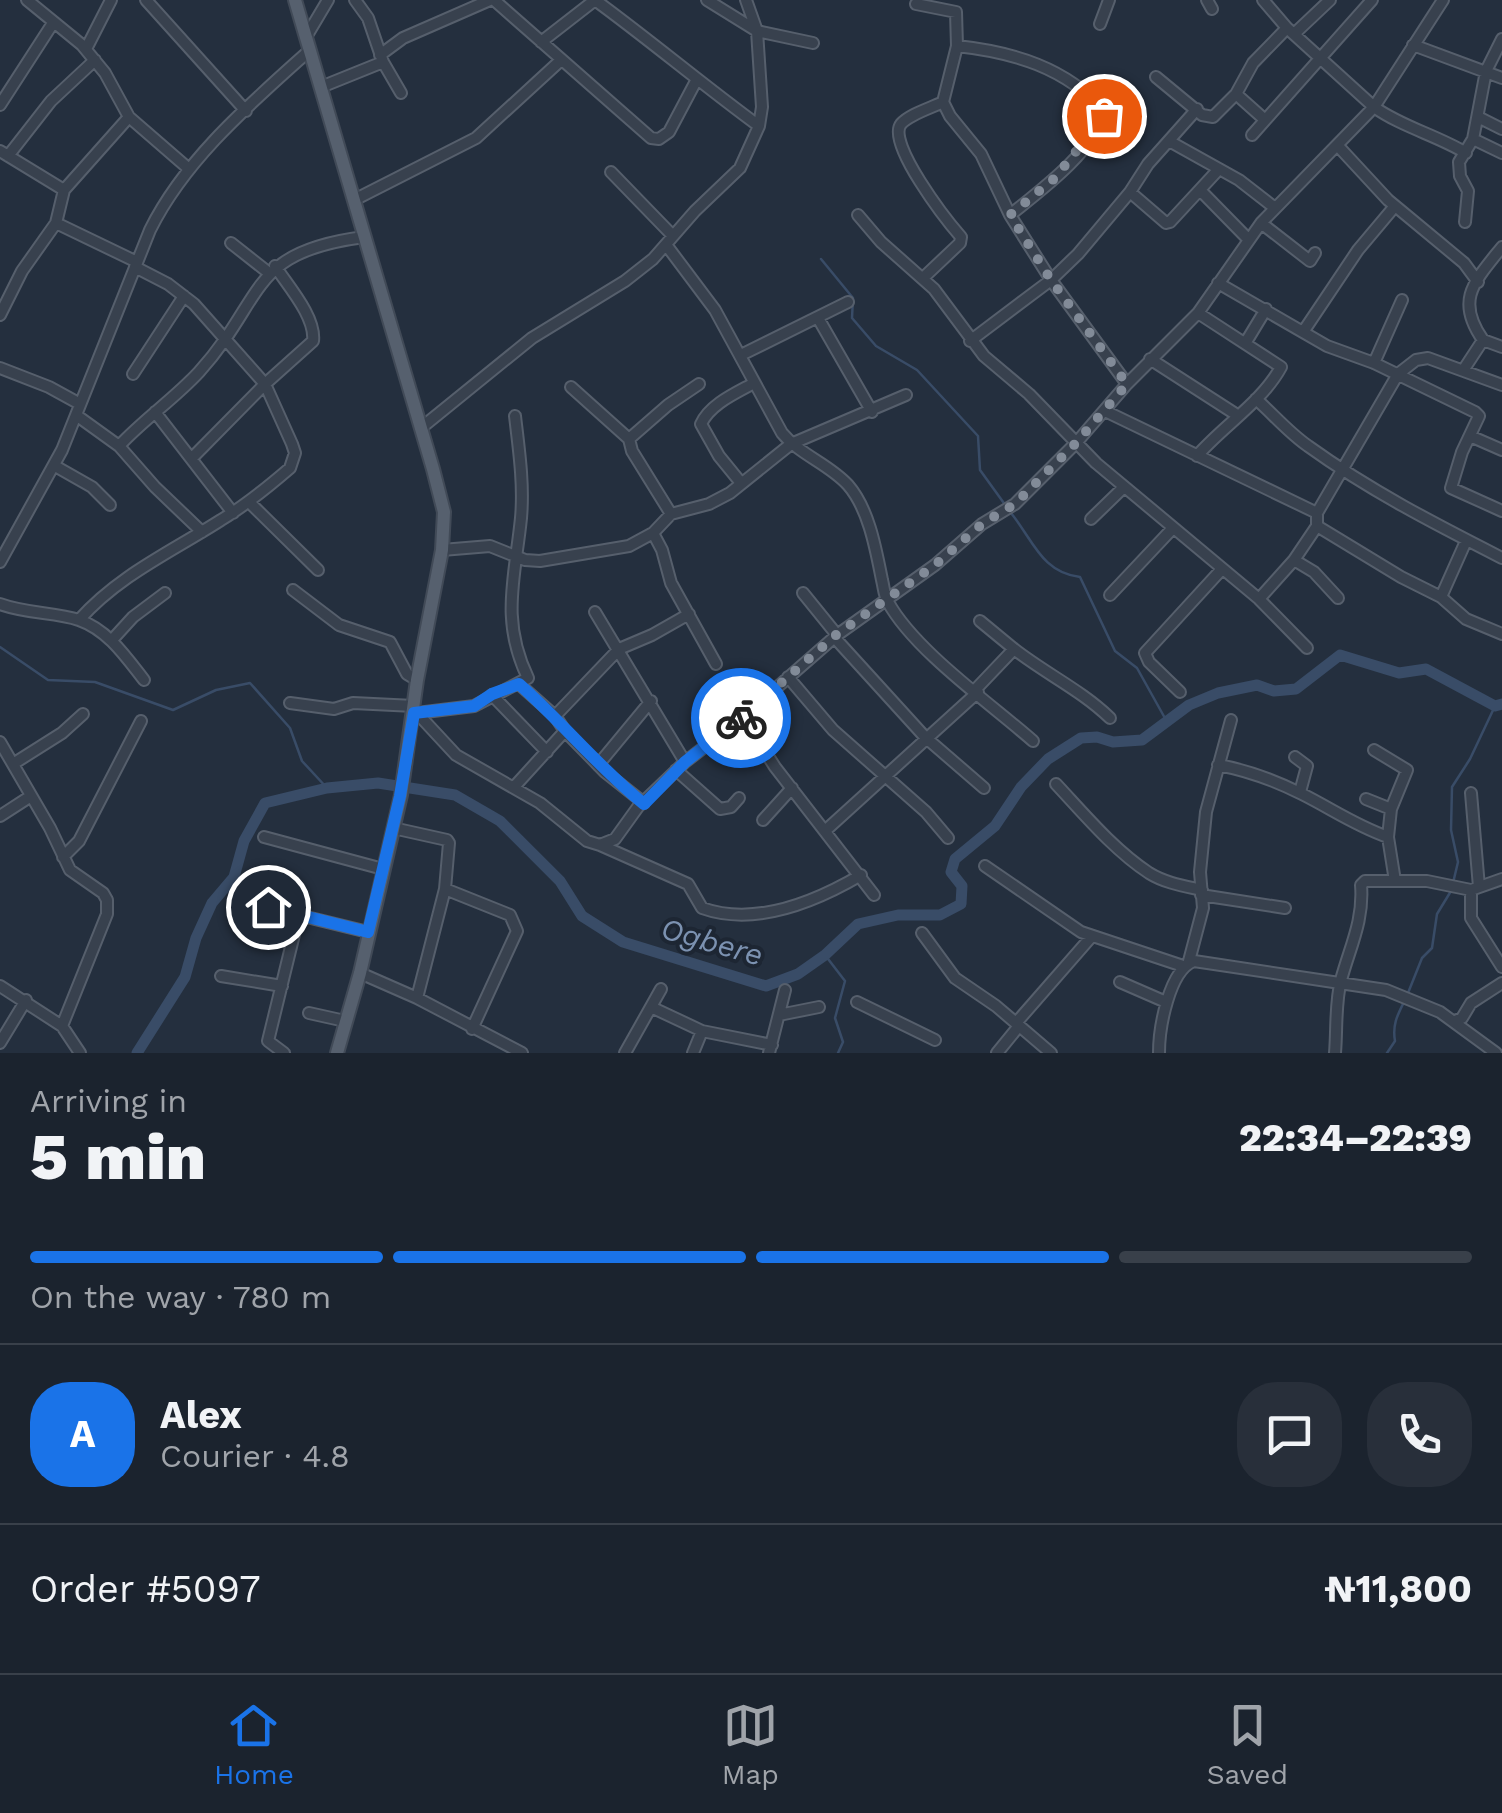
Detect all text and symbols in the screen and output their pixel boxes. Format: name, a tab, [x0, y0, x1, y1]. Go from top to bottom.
pin	[1062, 74, 1147, 159]
icon: bag	[1077, 89, 1132, 144]
courier	[691, 668, 791, 768]
icon: bike	[714, 691, 769, 746]
pin	[226, 865, 311, 950]
icon: home	[241, 880, 296, 935]
water label: Ogbere	[657, 910, 767, 973]
text: Arriving in	[30, 1082, 187, 1120]
text: 22:34–22:39	[1239, 1116, 1472, 1160]
text: 5 min	[30, 1119, 206, 1195]
text: On the way · 780 m	[30, 1278, 331, 1316]
button: chat	[1237, 1382, 1342, 1487]
button: phone	[1367, 1382, 1472, 1487]
text: Alex	[160, 1393, 242, 1437]
text: A	[70, 1412, 95, 1456]
text: Courier · 4.8	[160, 1437, 350, 1475]
text: Order #5097	[30, 1567, 261, 1611]
text: ₦11,800	[1324, 1567, 1472, 1611]
tab: Home	[214, 1698, 294, 1791]
tab: Map	[722, 1698, 779, 1791]
tab: Saved	[1207, 1698, 1288, 1791]

